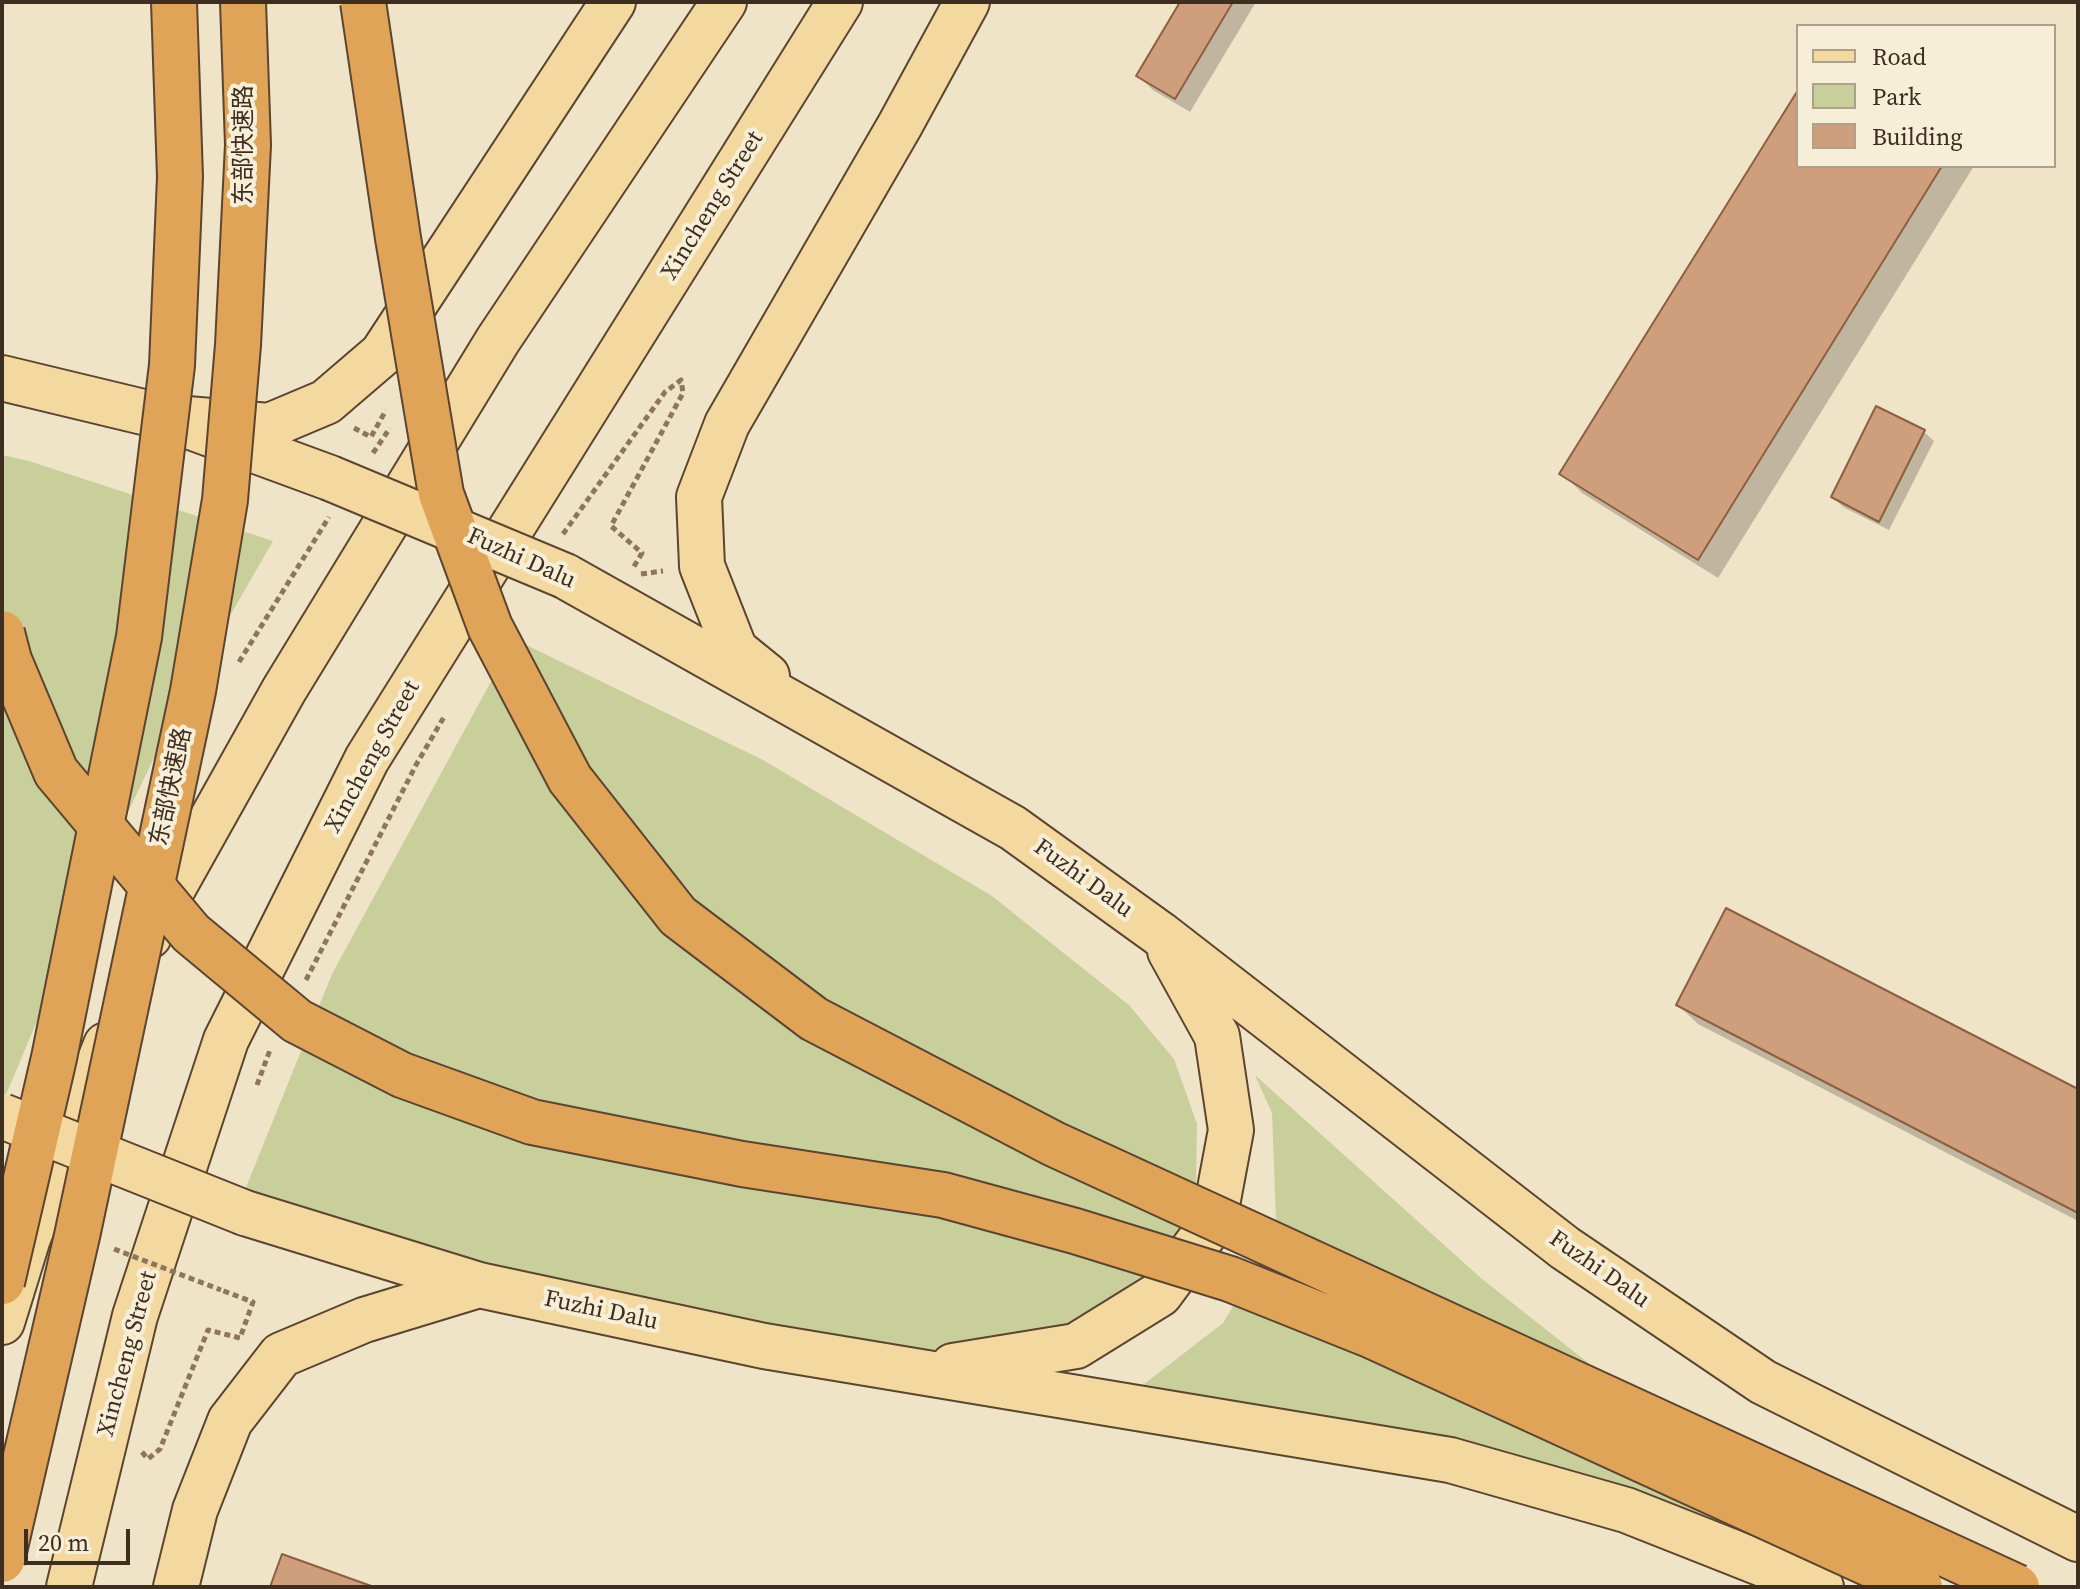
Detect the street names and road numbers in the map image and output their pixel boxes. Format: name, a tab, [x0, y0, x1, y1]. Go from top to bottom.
street label: 东部快速路	[231, 85, 259, 205]
street label: Xincheng Street	[656, 126, 770, 286]
street label: Fuzhi Dalu	[462, 522, 580, 596]
street label: Xincheng Street	[319, 676, 427, 838]
street label: 东部快速路	[145, 725, 199, 849]
street label: Fuzhi Dalu	[1028, 833, 1138, 925]
street label: Fuzhi Dalu	[1543, 1225, 1655, 1315]
street label: Xincheng Street	[92, 1268, 164, 1440]
street label: Fuzhi Dalu	[541, 1285, 661, 1337]

